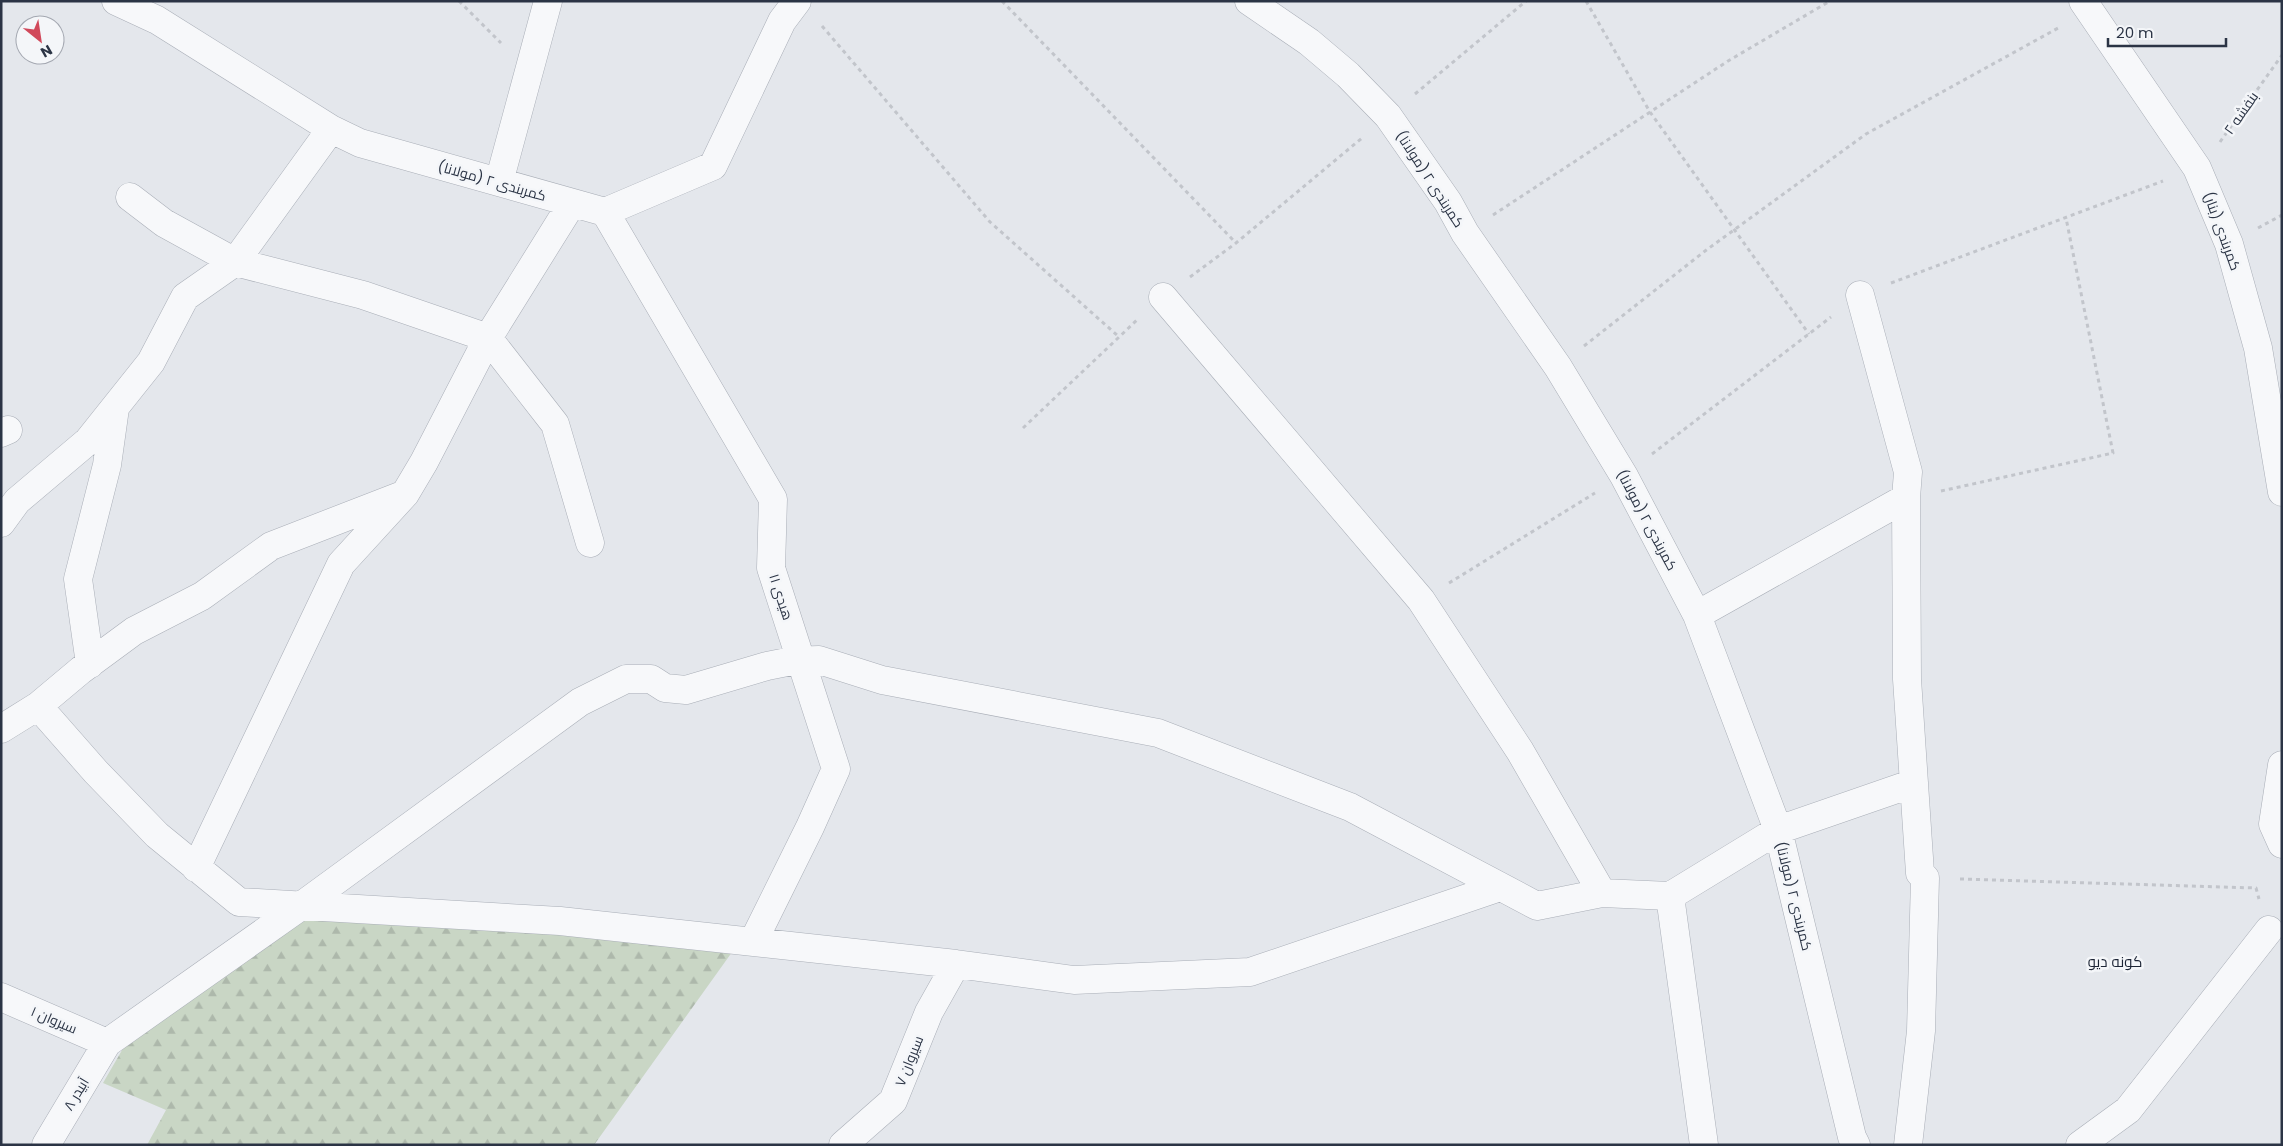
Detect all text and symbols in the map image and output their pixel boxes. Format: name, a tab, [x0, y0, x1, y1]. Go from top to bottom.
north arrow	[15, 15, 65, 65]
scale bar	[2108, 15, 2226, 47]
text: 20 m	[2116, 22, 2154, 43]
text: N	[37, 40, 56, 63]
street label: بنفشه ۲	[2219, 88, 2263, 138]
street label: کمربندی ۲ (مولانا)	[1391, 127, 1469, 231]
street label: کمربندی ۲ (مولانا)	[435, 156, 549, 206]
street label: کمربندی (بنار)	[2199, 189, 2245, 273]
street label: کمربندی ۲ (مولانا)	[1612, 466, 1682, 574]
street label: هیدی ۱۱	[764, 571, 798, 623]
street label: کمربندی ۲ (مولانا)	[1771, 839, 1817, 953]
district label: کونه دیو	[2088, 951, 2142, 972]
street label: سیروان ۱	[28, 1001, 80, 1039]
street label: سیروان ۷	[890, 1033, 928, 1089]
street label: آبیدر ۸	[58, 1074, 94, 1114]

